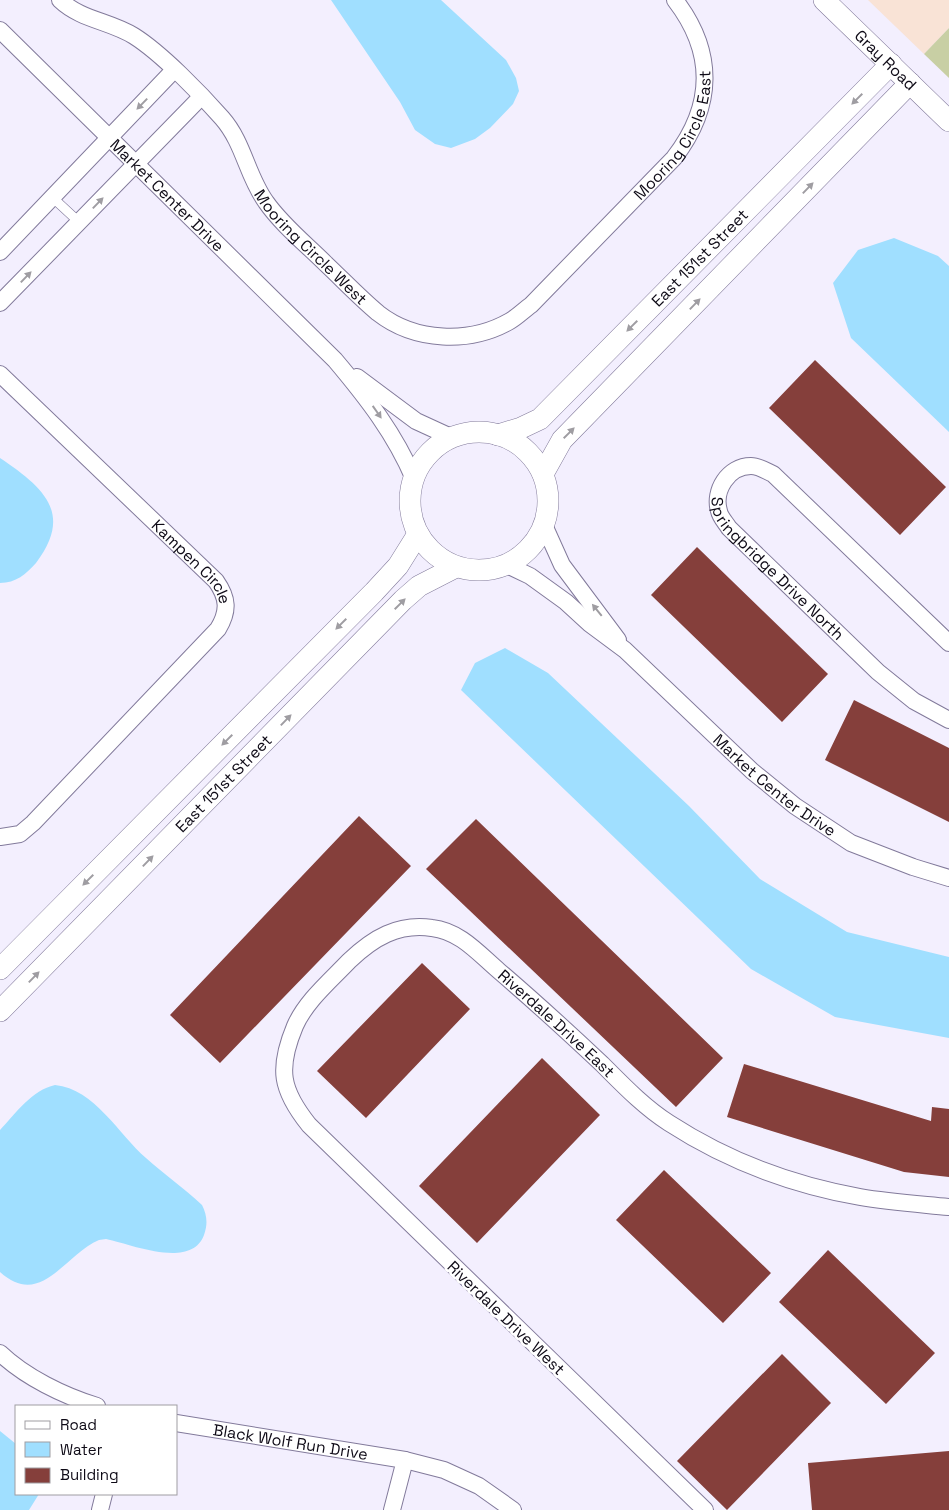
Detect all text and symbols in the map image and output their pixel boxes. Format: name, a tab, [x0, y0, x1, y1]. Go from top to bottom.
street label: Gray Road	[850, 25, 921, 95]
street label: Mooring Circle East	[629, 70, 715, 204]
one-way arrow	[851, 93, 863, 105]
one-way arrow	[136, 98, 148, 110]
street label: Market Center Drive	[106, 134, 229, 256]
one-way arrow	[802, 182, 814, 194]
street label: Mooring Circle West	[250, 185, 372, 309]
one-way arrow	[92, 197, 104, 209]
street label: East 151st Street	[647, 204, 753, 311]
one-way arrow	[20, 271, 32, 283]
one-way arrow	[689, 298, 701, 310]
one-way arrow	[626, 320, 638, 332]
one-way arrow	[372, 405, 382, 419]
one-way arrow	[563, 427, 575, 439]
street label: Springbridge Drive North	[707, 497, 849, 644]
street label: Kampen Circle	[147, 515, 236, 606]
one-way arrow	[394, 598, 406, 610]
one-way arrow	[592, 603, 602, 617]
one-way arrow	[336, 618, 348, 630]
one-way arrow	[280, 714, 292, 726]
street label: Market Center Drive	[709, 729, 840, 841]
street label: East 151st Street	[171, 730, 276, 837]
one-way arrow	[221, 734, 233, 746]
one-way arrow	[142, 855, 154, 867]
one-way arrow	[82, 874, 94, 886]
street label: Riverdale Drive East	[494, 964, 620, 1082]
one-way arrow	[28, 971, 40, 983]
street label: Riverdale Drive West	[443, 1256, 569, 1380]
legend	[15, 1405, 178, 1495]
text: Road	[60, 1415, 97, 1434]
street label: Black Wolf Run Drive	[211, 1419, 370, 1464]
text: Water	[60, 1440, 103, 1459]
text: Building	[60, 1465, 119, 1484]

